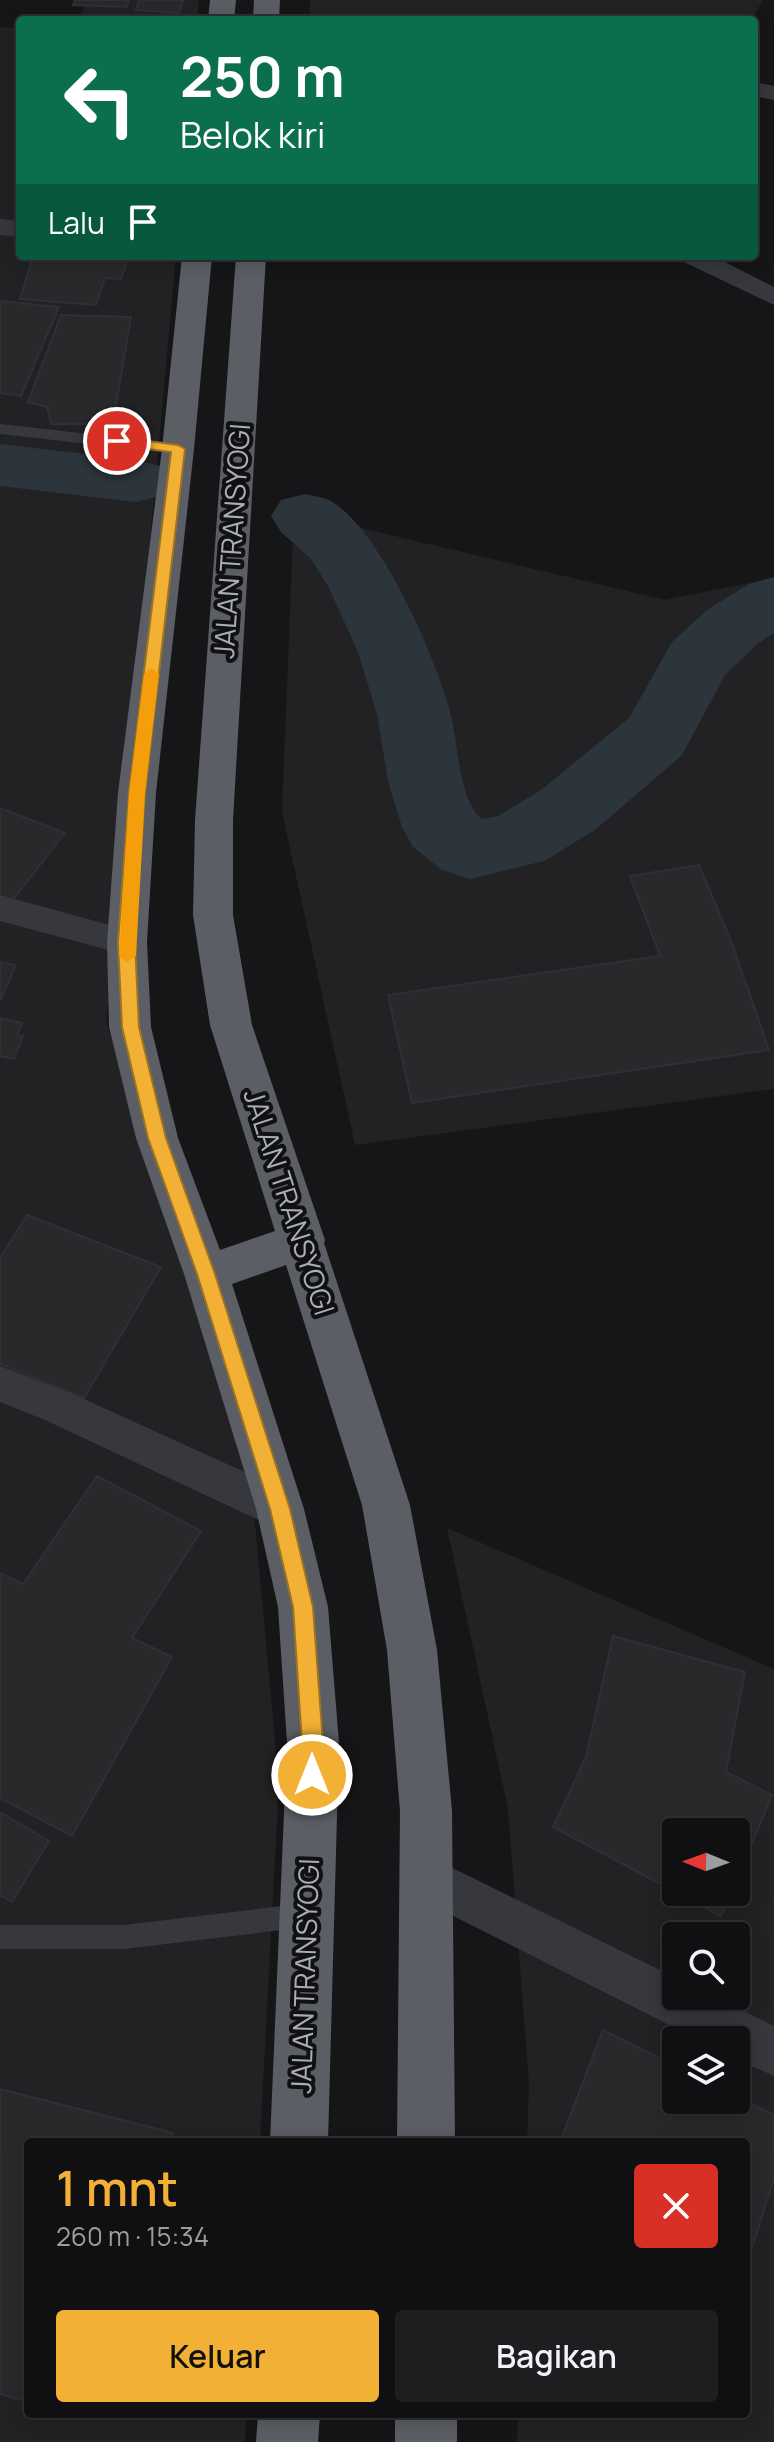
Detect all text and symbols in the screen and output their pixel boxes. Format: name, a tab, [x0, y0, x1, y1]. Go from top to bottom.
text: 250 m	[180, 37, 345, 114]
icon: left	[48, 48, 152, 152]
text: Belok kiri	[180, 110, 326, 159]
icon: arrive	[121, 200, 165, 244]
text: Lalu	[48, 202, 105, 243]
pin	[83, 407, 151, 475]
icon: arrive	[95, 419, 139, 463]
street label: JALAN TRANSYOGI	[204, 422, 258, 660]
street label: JALAN TRANSYOGI	[235, 1084, 344, 1320]
position arrow	[270, 1733, 354, 1817]
north arrow	[662, 1818, 750, 1906]
map controls	[662, 1818, 750, 2114]
street label: JALAN TRANSYOGI	[281, 1858, 327, 2094]
button: search	[662, 1922, 750, 2010]
button: layers	[662, 2026, 750, 2114]
text: 1 mnt	[56, 2155, 178, 2220]
button: close	[634, 2164, 718, 2248]
text: 260 m · 15:34	[56, 2218, 209, 2254]
button: Keluar	[56, 2310, 379, 2402]
button: Bagikan	[395, 2310, 718, 2402]

